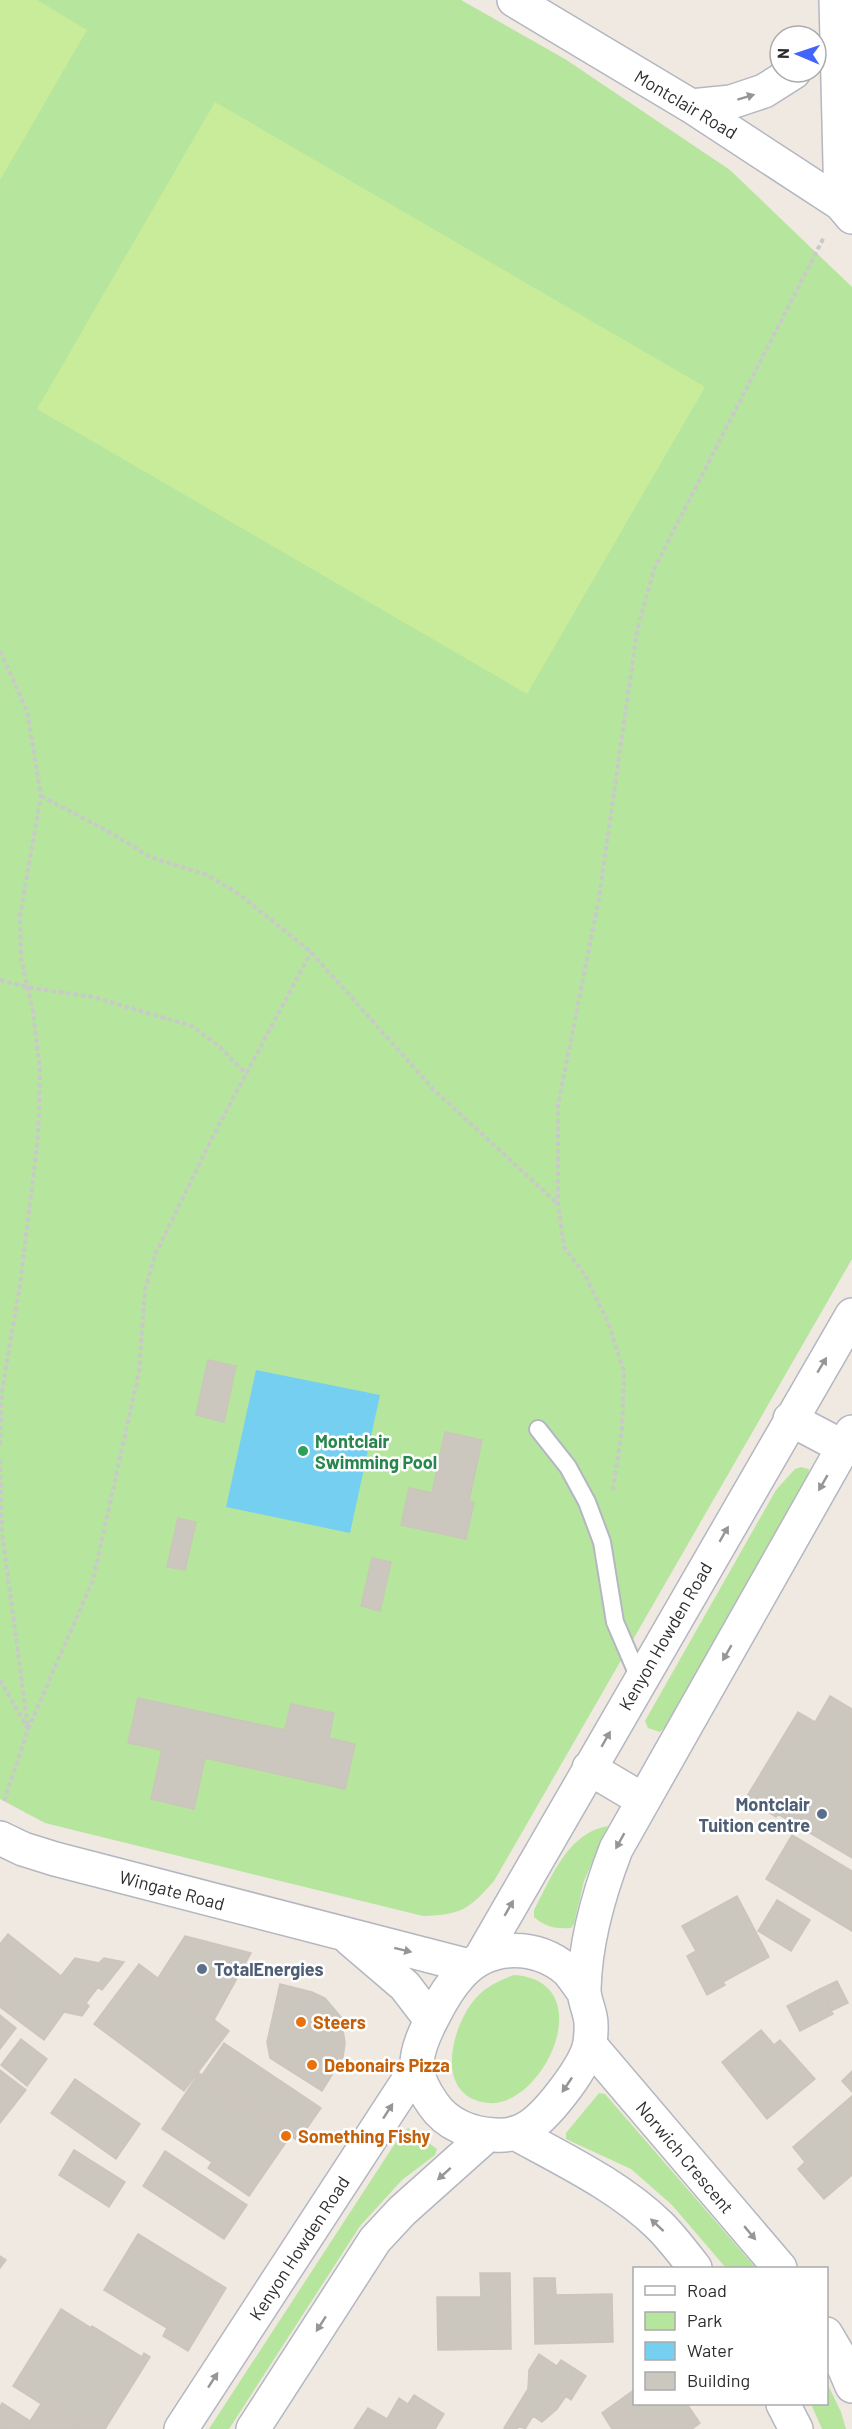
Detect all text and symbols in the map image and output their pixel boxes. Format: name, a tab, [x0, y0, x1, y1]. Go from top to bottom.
north arrow	[768, 24, 828, 84]
text: N	[773, 48, 792, 59]
street label: Montclair Road	[631, 65, 741, 143]
one-way arrow	[737, 92, 755, 101]
one-way arrow	[817, 1356, 827, 1373]
place label: Montclair Swimming Pool	[315, 1430, 437, 1473]
marker: Montclair Swimming Pool	[296, 1444, 310, 1458]
one-way arrow	[818, 1475, 828, 1492]
one-way arrow	[719, 1525, 729, 1542]
street label: Kenyon Howden Road	[614, 1558, 716, 1714]
one-way arrow	[722, 1644, 732, 1661]
one-way arrow	[601, 1730, 611, 1747]
place label: Montclair Tuition centre	[698, 1793, 810, 1836]
marker: Montclair Tuition centre	[815, 1807, 829, 1821]
one-way arrow	[616, 1832, 626, 1849]
street label: Wingate Road	[117, 1865, 227, 1915]
one-way arrow	[504, 1899, 514, 1916]
one-way arrow	[393, 1945, 412, 1955]
place label: TotalEnergies	[214, 1958, 323, 1980]
marker: TotalEnergies	[195, 1962, 209, 1976]
place label: Steers	[313, 2011, 366, 2033]
marker: Steers	[294, 2015, 308, 2029]
place label: Debonairs Pizza	[324, 2054, 450, 2076]
marker: Debonairs Pizza	[305, 2058, 319, 2072]
one-way arrow	[562, 2077, 573, 2093]
street label: Norwich Crescent	[632, 2096, 738, 2218]
one-way arrow	[383, 2103, 394, 2119]
place label: Something Fishy	[298, 2125, 430, 2147]
marker: Something Fishy	[279, 2129, 293, 2143]
one-way arrow	[437, 2167, 452, 2180]
street label: Kenyon Howden Road	[244, 2172, 354, 2324]
one-way arrow	[650, 2218, 664, 2232]
one-way arrow	[743, 2225, 756, 2240]
legend	[633, 2267, 828, 2405]
text: Road	[687, 2279, 727, 2301]
text: Park	[687, 2309, 722, 2331]
one-way arrow	[316, 2316, 327, 2332]
text: Water	[687, 2339, 734, 2361]
text: Building	[687, 2369, 750, 2391]
one-way arrow	[207, 2372, 218, 2388]

